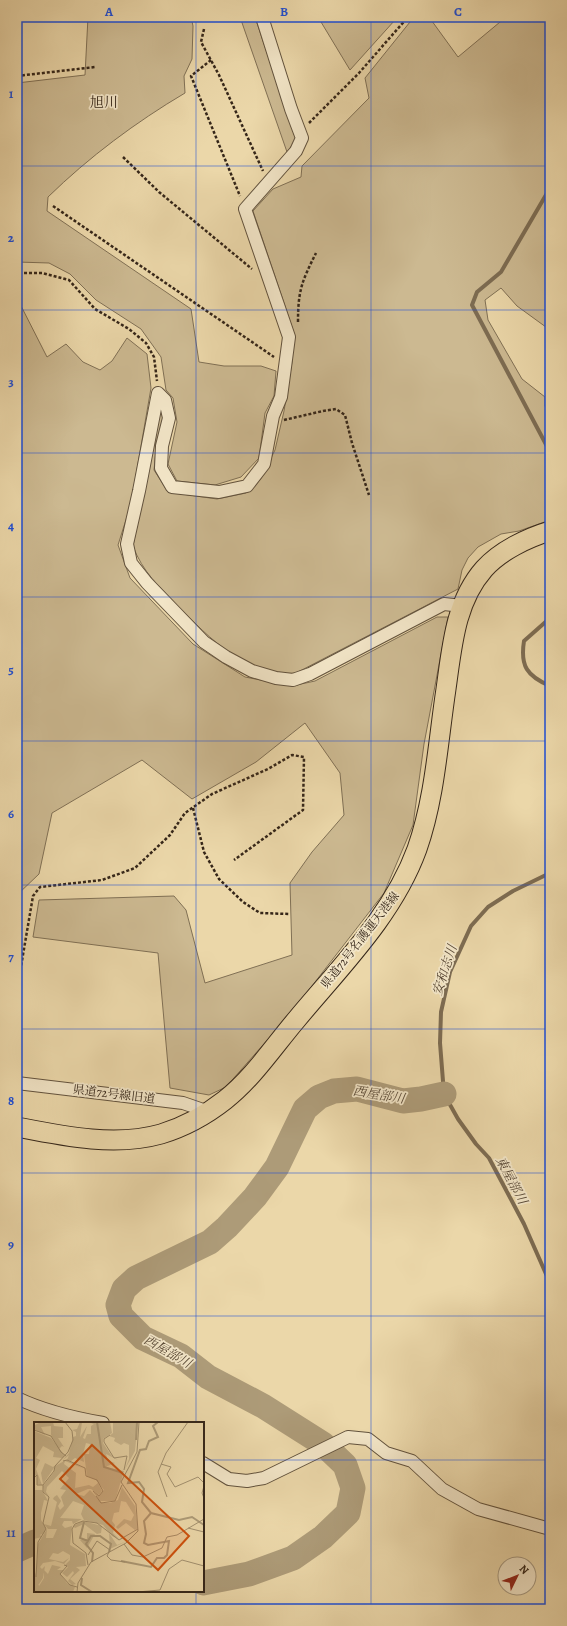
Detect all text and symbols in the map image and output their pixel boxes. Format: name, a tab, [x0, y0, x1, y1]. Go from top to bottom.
text: A	[104, 3, 114, 20]
text: B	[280, 3, 288, 20]
text: C	[454, 3, 462, 20]
text: 1	[9, 85, 14, 102]
district label: 旭川	[90, 93, 118, 112]
text: 2	[8, 229, 15, 246]
text: 3	[8, 373, 14, 390]
text: 4	[8, 517, 14, 534]
text: 5	[8, 661, 14, 678]
text: 6	[8, 805, 14, 822]
street label: 県道72号名護運天港線	[317, 888, 403, 992]
water label: 安和志川	[428, 941, 461, 998]
text: 7	[8, 948, 14, 965]
street label: 県道72号線旧道	[72, 1081, 156, 1107]
water label: 西屋部川	[352, 1082, 408, 1107]
text: 8	[8, 1092, 14, 1109]
water label: 東屋部川	[492, 1153, 532, 1209]
text: 9	[8, 1236, 14, 1253]
water label: 西屋部川	[141, 1331, 196, 1373]
text: 10	[5, 1380, 17, 1397]
inset map	[34, 1422, 204, 1592]
text: 11	[6, 1524, 16, 1541]
north arrow	[497, 1556, 537, 1596]
text: N	[516, 1561, 532, 1578]

